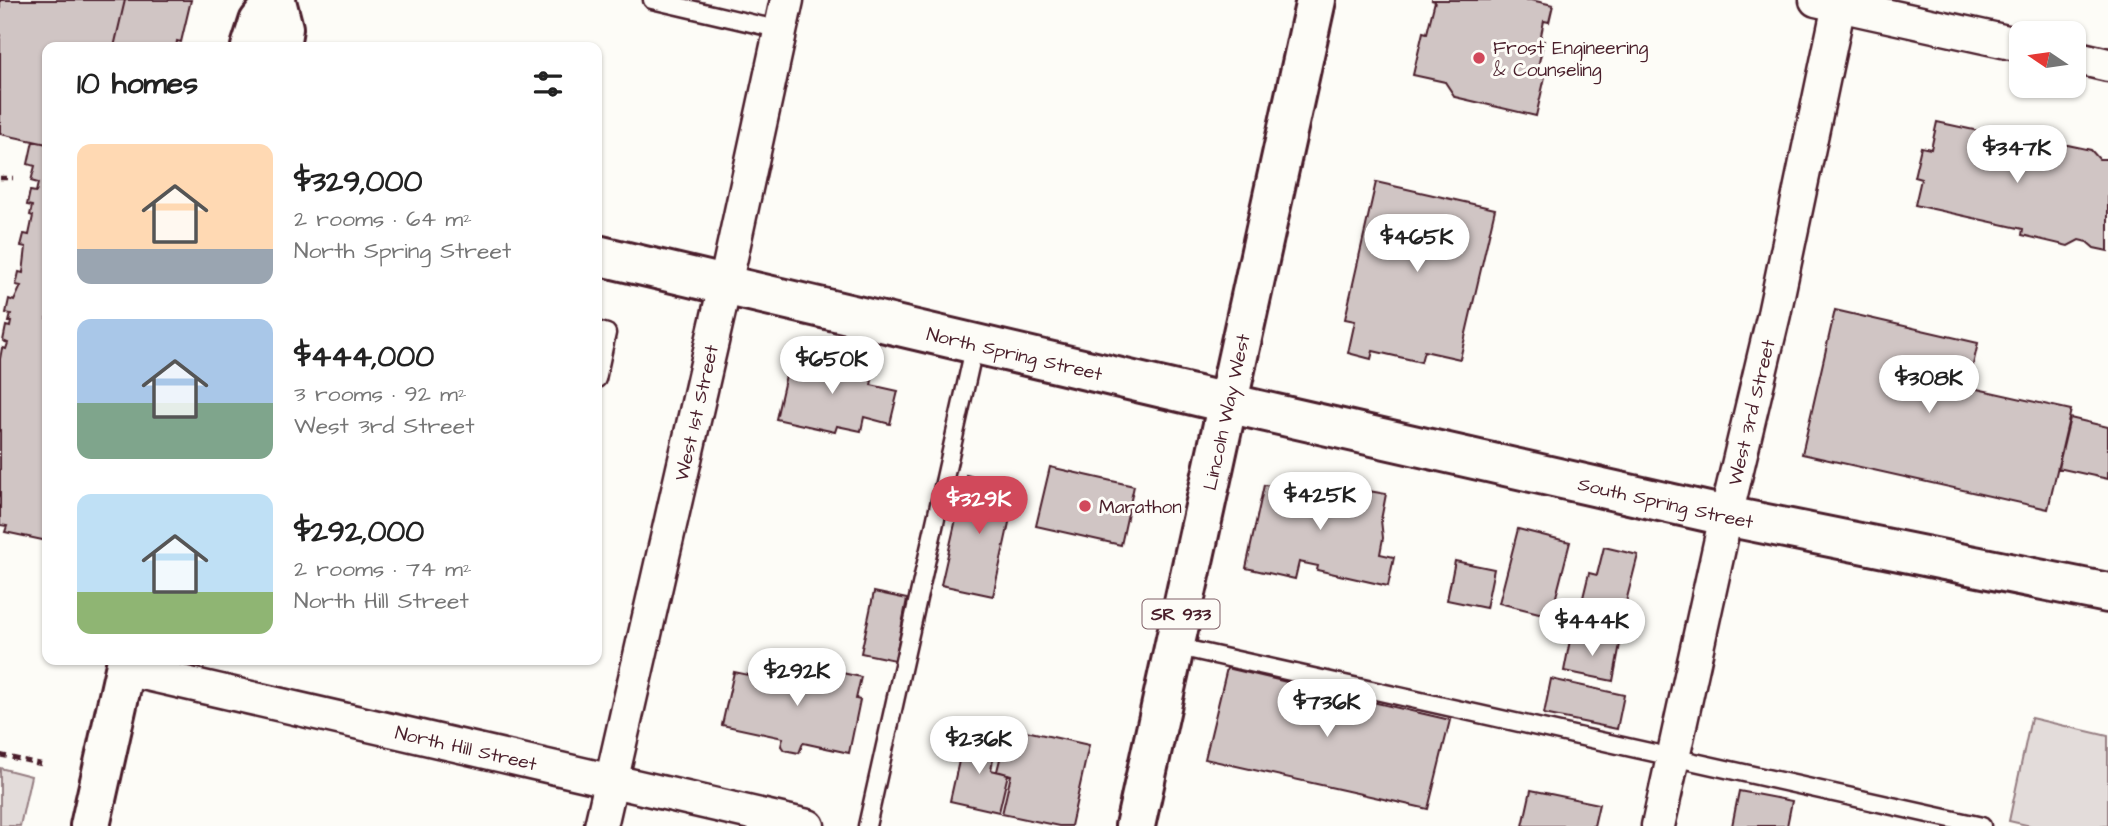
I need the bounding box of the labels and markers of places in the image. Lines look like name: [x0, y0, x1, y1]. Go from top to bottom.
place label: Frost Engineering & Counseling: [1493, 35, 1648, 85]
marker: Frost Engineering & Counseling: [1471, 50, 1487, 66]
pin: $347K: [1968, 125, 2066, 185]
pin: $465K: [1368, 215, 1466, 274]
pin: $650K: [783, 336, 881, 396]
pin: $308K: [1880, 356, 1978, 415]
pin: $425K: [1271, 472, 1369, 532]
pin: $329K: [930, 476, 1028, 536]
place label: Marathon: [1099, 494, 1182, 521]
marker: Marathon: [1077, 498, 1093, 514]
pin: $444K: [1543, 598, 1641, 658]
pin: $292K: [748, 648, 846, 708]
pin: $736K: [1278, 680, 1376, 739]
pin: $236K: [930, 716, 1028, 776]

